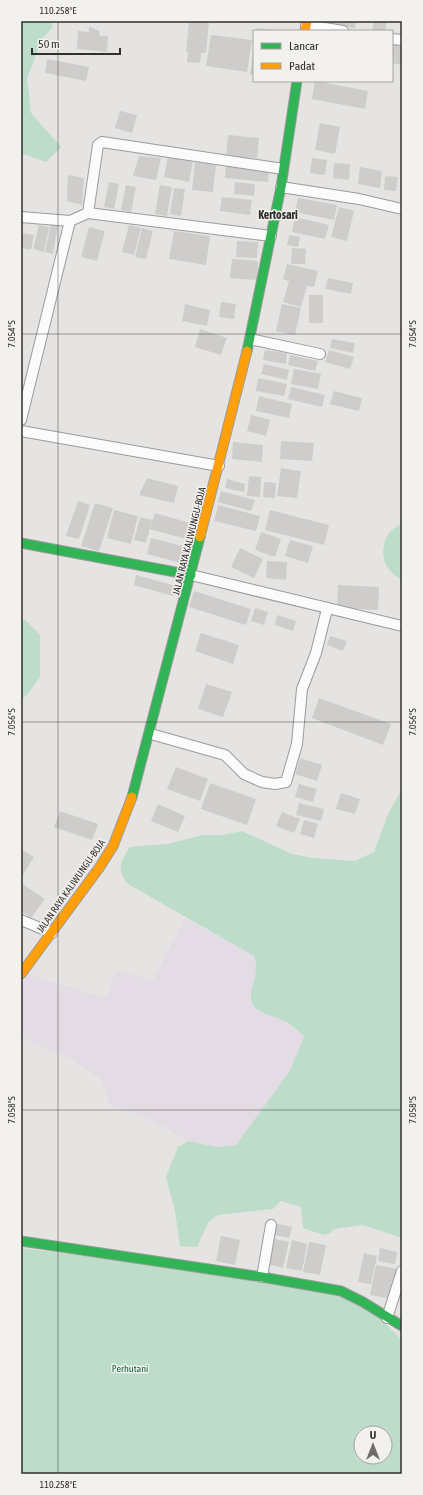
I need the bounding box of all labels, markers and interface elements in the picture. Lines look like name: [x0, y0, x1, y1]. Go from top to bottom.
text: 110.258°E: [40, 5, 77, 16]
scale bar: [32, 30, 120, 56]
legend: [253, 30, 393, 82]
text: 50 m: [38, 37, 60, 51]
text: Lancar: [289, 39, 319, 53]
text: Padat: [289, 59, 315, 73]
district label: Kertosari: [258, 208, 298, 222]
text: 7.054°S: [6, 320, 17, 348]
text: 7.054°S: [407, 320, 418, 348]
street label: JALAN RAYA KALIWUNGU-BOJA: [170, 486, 208, 596]
text: 7.056°S: [6, 708, 17, 736]
text: 7.056°S: [407, 708, 418, 736]
street label: JALAN RAYA KALIWUNGU-BOJA: [35, 837, 107, 935]
text: 7.058°S: [6, 1096, 17, 1124]
text: 7.058°S: [407, 1096, 418, 1124]
park label: Perhutani: [112, 1363, 148, 1374]
north arrow: [353, 1425, 393, 1465]
text: U: [370, 1429, 376, 1441]
text: 110.258°E: [40, 1479, 77, 1490]

